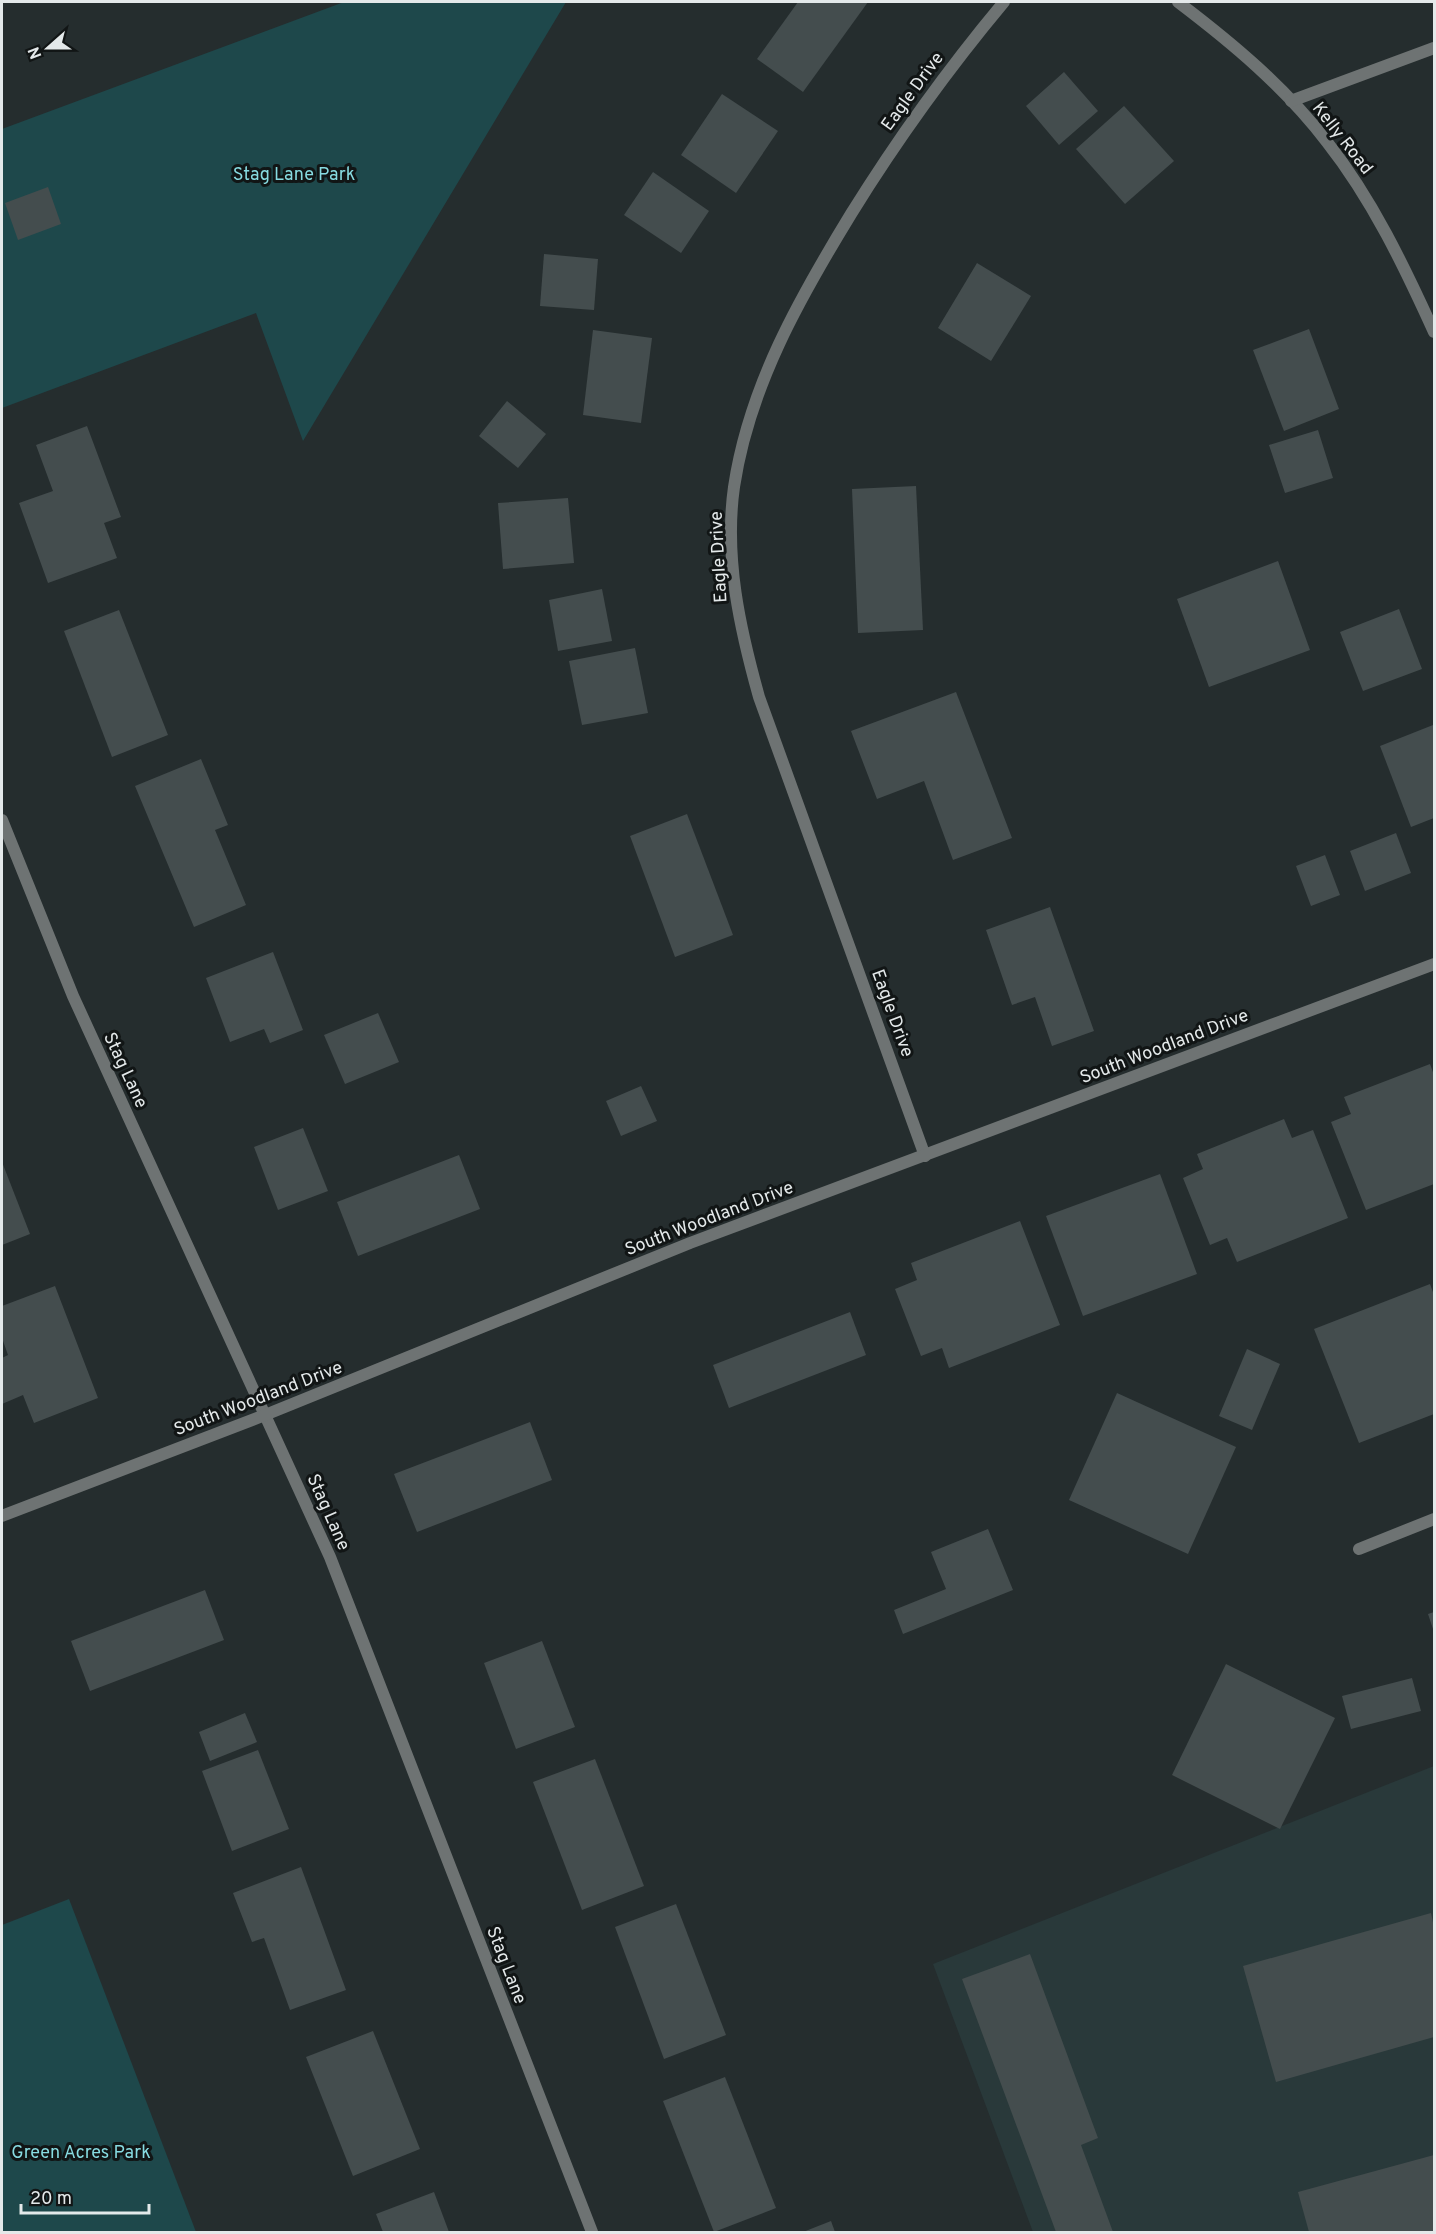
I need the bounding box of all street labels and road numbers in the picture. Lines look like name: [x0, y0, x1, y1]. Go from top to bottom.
street label: Eagle Drive: [877, 48, 950, 136]
street label: Kelly Road: [1306, 98, 1377, 180]
street label: Eagle Drive: [706, 510, 733, 603]
street label: Eagle Drive: [865, 966, 918, 1061]
street label: South Woodland Drive: [1077, 1005, 1252, 1090]
street label: Stag Lane: [97, 1029, 152, 1112]
street label: South Woodland Drive: [622, 1177, 797, 1262]
street label: South Woodland Drive: [171, 1357, 346, 1442]
street label: Stag Lane: [301, 1471, 355, 1554]
street label: Stag Lane: [480, 1924, 531, 2008]

